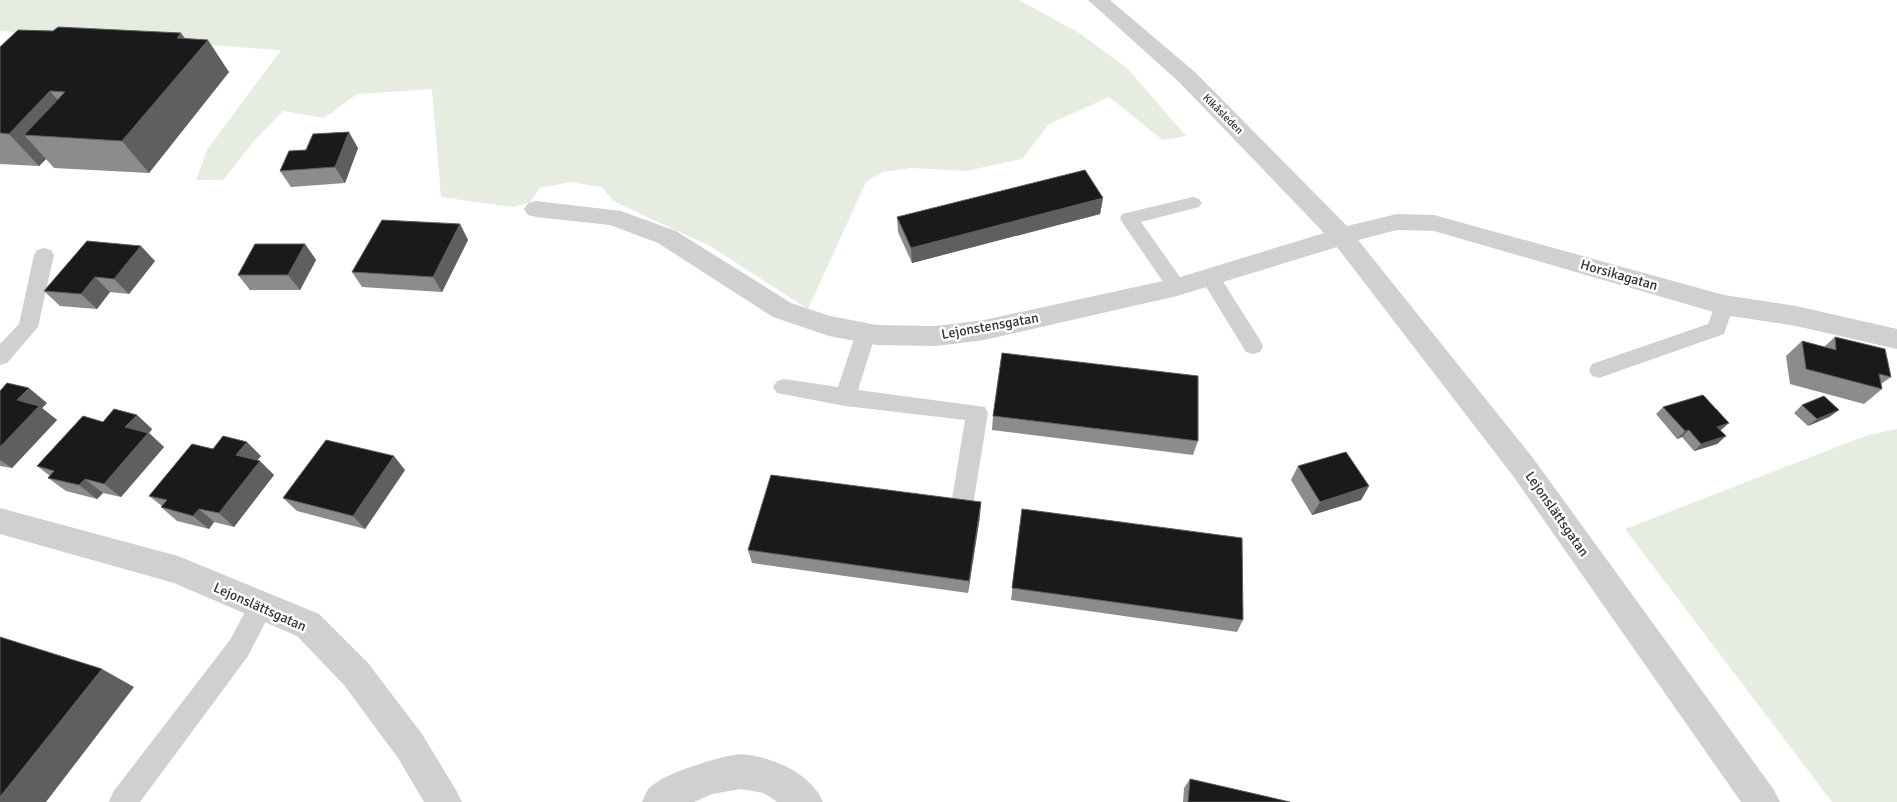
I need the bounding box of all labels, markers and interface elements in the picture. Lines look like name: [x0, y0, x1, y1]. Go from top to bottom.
street label: Kikåsleden: [1200, 91, 1246, 137]
street label: Horsikagatan: [1578, 256, 1660, 294]
street label: Lejonstensgatan: [940, 309, 1040, 343]
street label: Lejonslättsgatan: [1521, 468, 1593, 560]
street label: Lejonslättsgatan: [211, 579, 309, 635]

